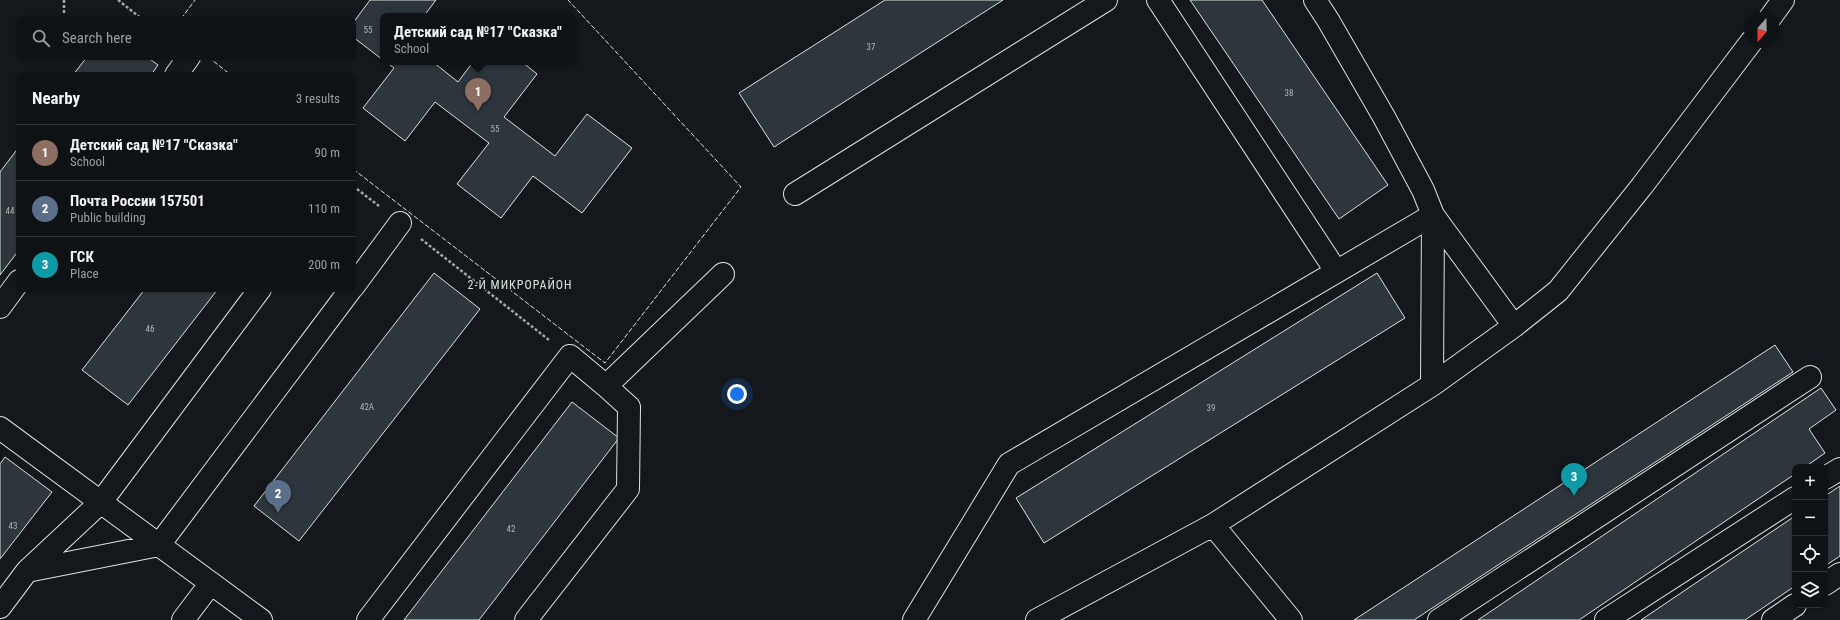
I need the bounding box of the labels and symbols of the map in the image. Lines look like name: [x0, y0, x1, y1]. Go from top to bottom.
north arrow: [1744, 12, 1780, 48]
house number: 55: [364, 25, 373, 35]
house number: 37: [867, 42, 876, 52]
pin: 1: [465, 78, 491, 111]
house number: 38: [1285, 88, 1293, 98]
house number: 55: [491, 124, 500, 134]
house number: 44: [6, 206, 15, 216]
district label: 2-Й МИКРОРАЙОН: [467, 277, 573, 292]
house number: 46: [146, 324, 154, 334]
your location: [727, 384, 747, 404]
house number: 42А: [360, 402, 374, 412]
house number: 39: [1207, 403, 1215, 413]
pin: 3: [1561, 463, 1587, 496]
pin: 2: [265, 480, 291, 513]
house number: 43: [9, 521, 17, 531]
house number: 42: [507, 524, 516, 534]

